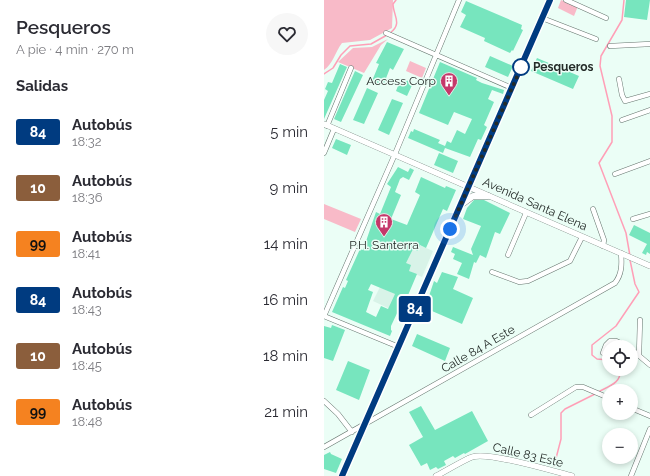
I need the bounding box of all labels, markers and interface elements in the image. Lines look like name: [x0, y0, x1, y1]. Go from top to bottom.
button: heart: [266, 13, 308, 55]
text: Pesqueros: [16, 16, 111, 38]
text: A pie · 4 min · 270 m: [16, 42, 134, 57]
marker: Pesqueros: [512, 58, 530, 76]
place label: Pesqueros: [533, 60, 594, 74]
building icon: Access Corp: [439, 71, 459, 96]
place label: Access Corp: [366, 74, 436, 88]
text: Salidas: [16, 77, 68, 95]
text: Autobús: [72, 116, 132, 134]
text: 5 min: [270, 123, 308, 141]
text: 84: [30, 124, 46, 140]
text: 18:32: [72, 134, 101, 149]
text: Autobús: [72, 172, 132, 190]
street label: Avenida Santa Elena: [480, 175, 590, 233]
text: 9 min: [270, 179, 308, 197]
text: 10: [30, 180, 46, 196]
text: 18:36: [72, 190, 103, 205]
building icon: P.H. Santerra: [374, 212, 394, 237]
your location: [440, 219, 460, 239]
text: Autobús: [72, 228, 132, 246]
text: 14 min: [264, 235, 308, 253]
text: 99: [30, 236, 46, 252]
place label: P.H. Santerra: [349, 238, 419, 252]
text: 18:41: [72, 246, 100, 261]
text: Autobús: [72, 284, 132, 302]
text: 16 min: [263, 291, 308, 309]
text: 84: [30, 292, 46, 308]
line badge: 84: [397, 296, 433, 322]
text: 84: [407, 301, 423, 317]
text: 18:43: [72, 302, 102, 317]
street label: Calle 84 A Este: [439, 322, 517, 376]
text: Autobús: [72, 340, 132, 358]
map controls: [602, 340, 638, 464]
button: locate: [602, 340, 638, 376]
text: 18 min: [263, 347, 308, 365]
text: 10: [30, 348, 46, 364]
text: 18:45: [72, 358, 102, 373]
button: +: [602, 384, 638, 420]
text: Autobús: [72, 396, 132, 414]
text: 21 min: [264, 403, 308, 421]
text: 99: [30, 404, 46, 420]
text: 18:48: [72, 414, 103, 429]
button: −: [602, 428, 638, 464]
street label: Calle 83 Este: [491, 440, 565, 470]

